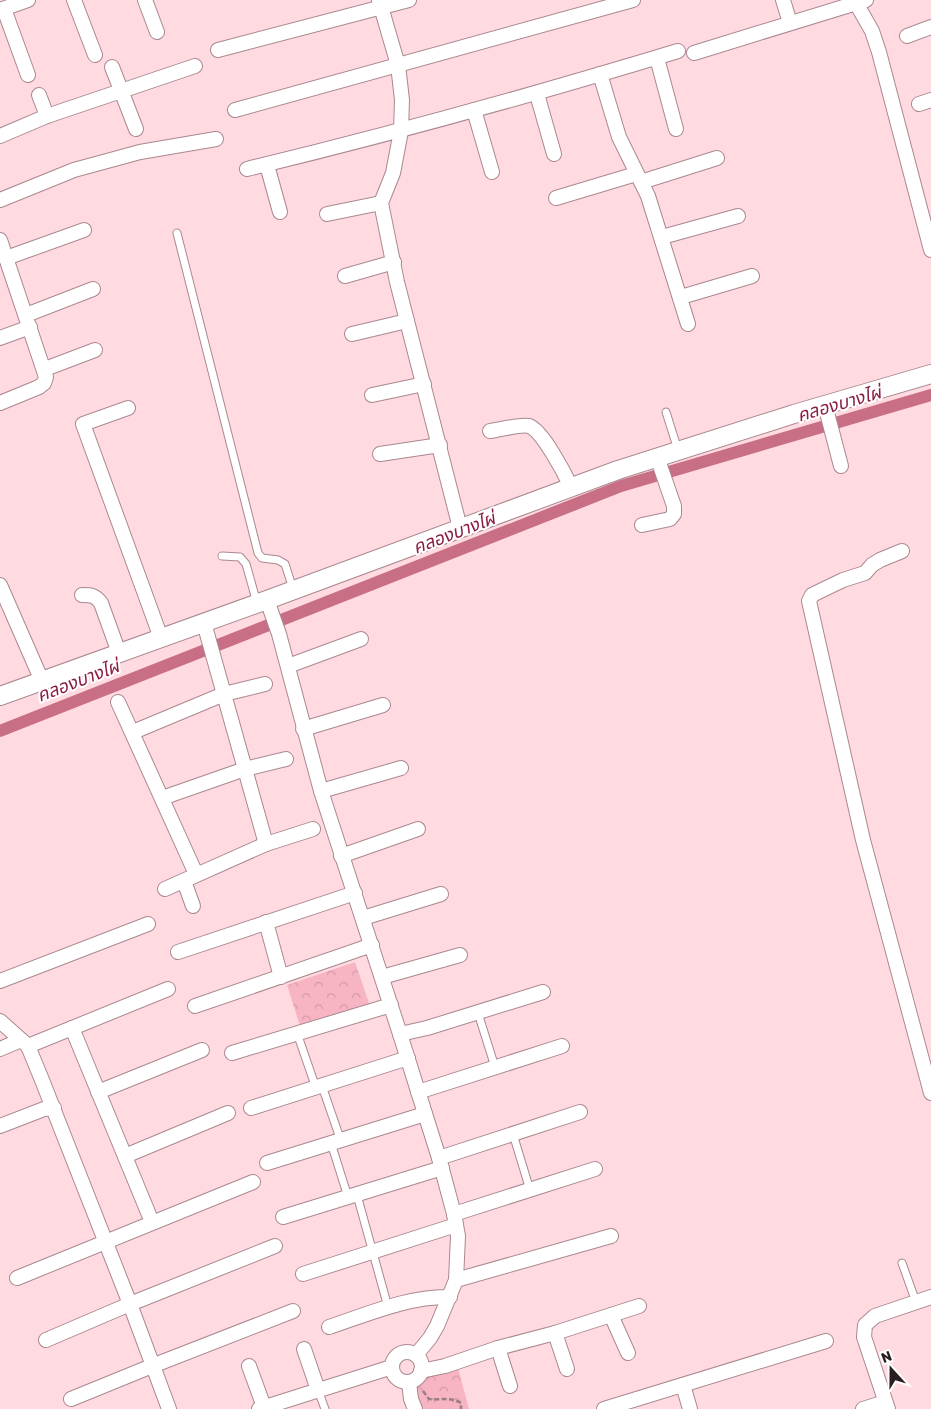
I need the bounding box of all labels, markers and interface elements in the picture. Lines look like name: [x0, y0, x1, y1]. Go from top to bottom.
water label: คลองบางไผ่: [794, 381, 886, 426]
water label: คลองบางไผ่: [410, 506, 501, 559]
water label: คลองบางไผ่: [34, 654, 125, 707]
north arrow: [866, 1344, 916, 1394]
text: N: [879, 1348, 894, 1367]

